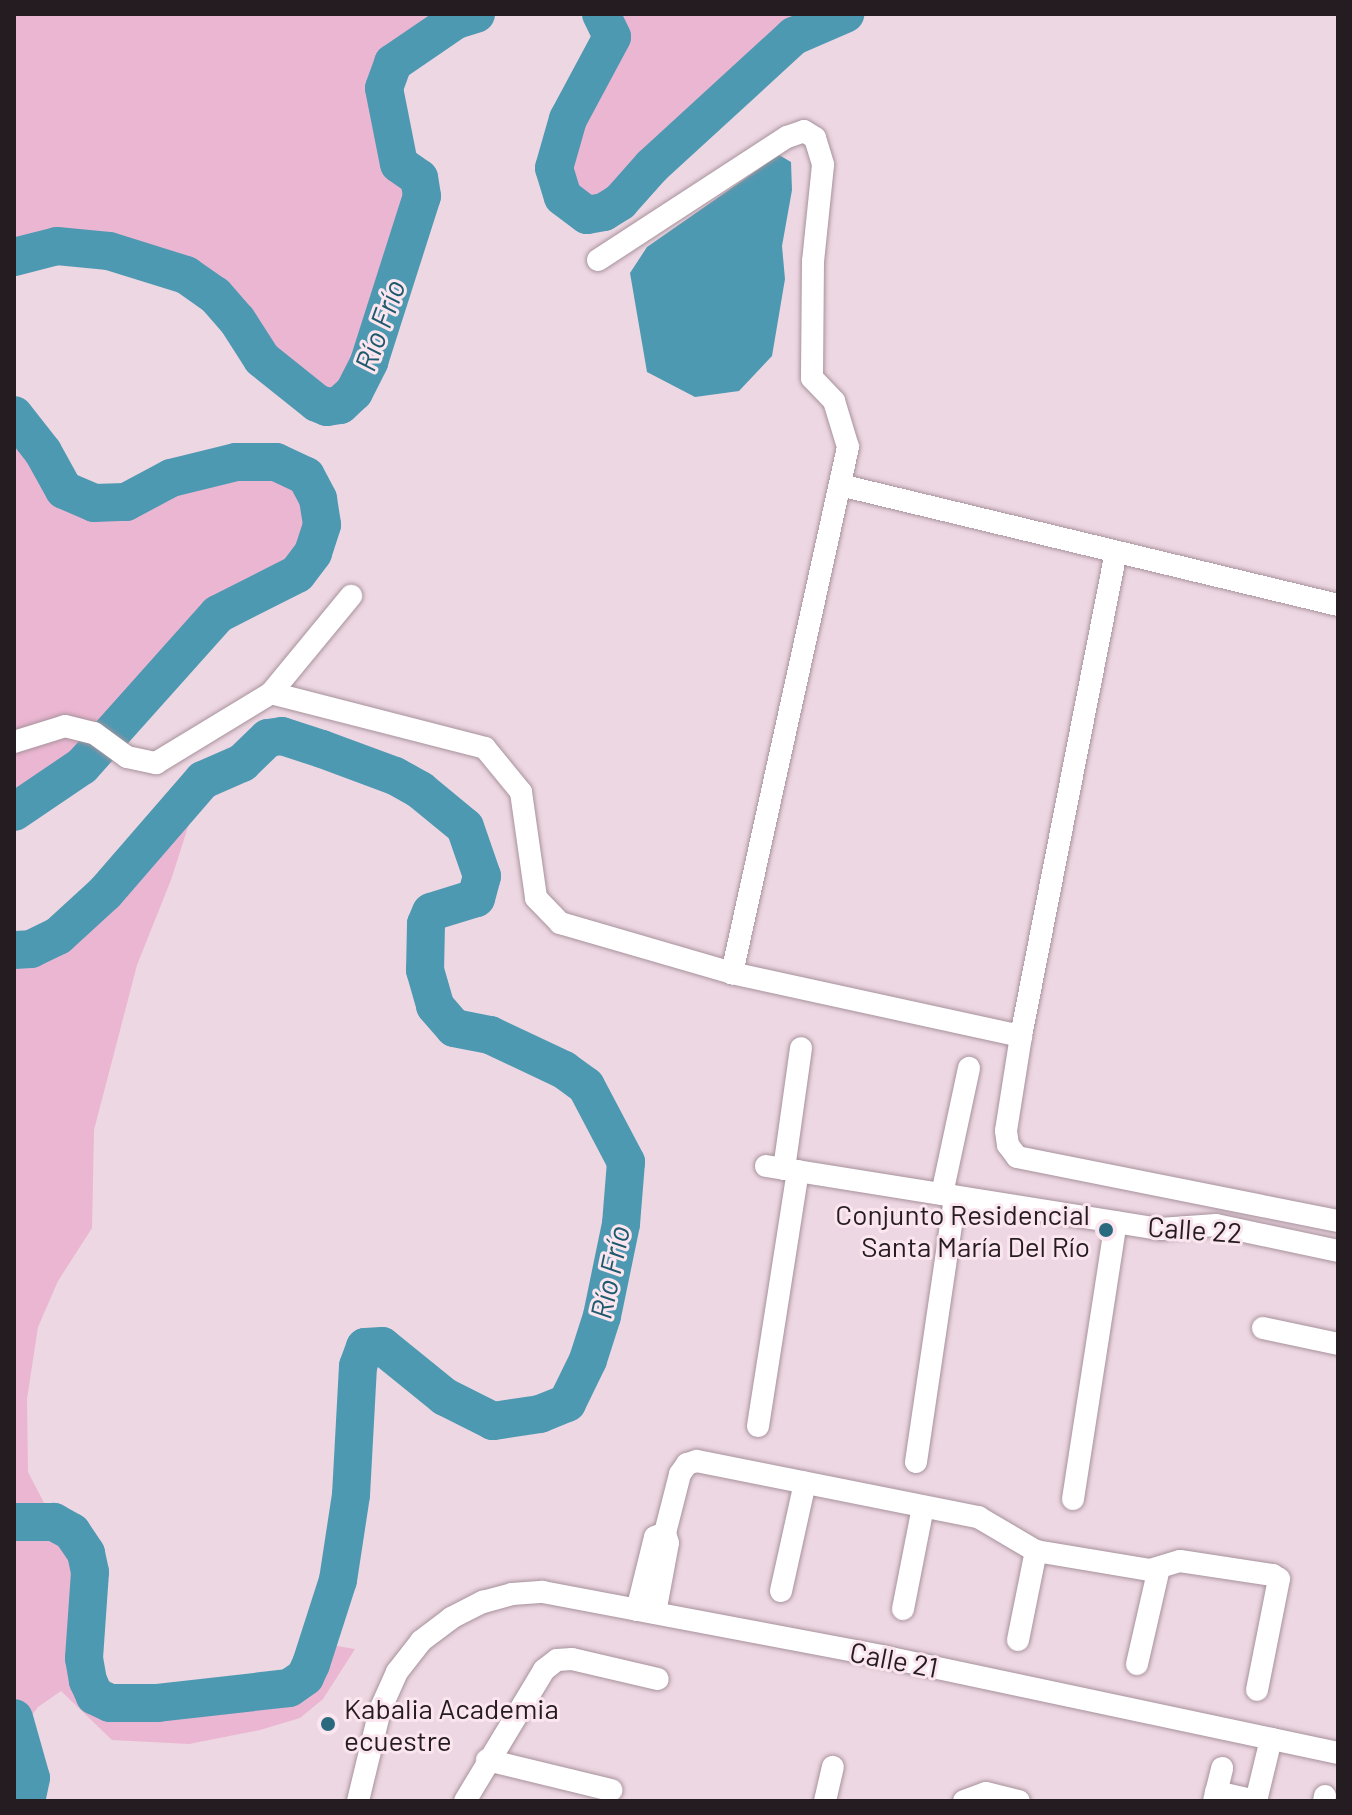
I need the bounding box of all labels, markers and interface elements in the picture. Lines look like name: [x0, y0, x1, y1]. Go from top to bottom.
water label: Río Frío: [346, 274, 412, 376]
place label: Conjunto Residencial Santa María Del Río: [835, 1197, 1090, 1263]
street label: Calle 22: [1147, 1209, 1243, 1249]
marker: Conjunto Residencial Santa María Del Río: [1097, 1221, 1115, 1239]
water label: Río Frío: [582, 1222, 636, 1322]
street label: Calle 21: [847, 1634, 941, 1684]
place label: Kabalia Academia ecuestre: [344, 1691, 559, 1757]
marker: Kabalia Academia ecuestre: [319, 1715, 337, 1733]

